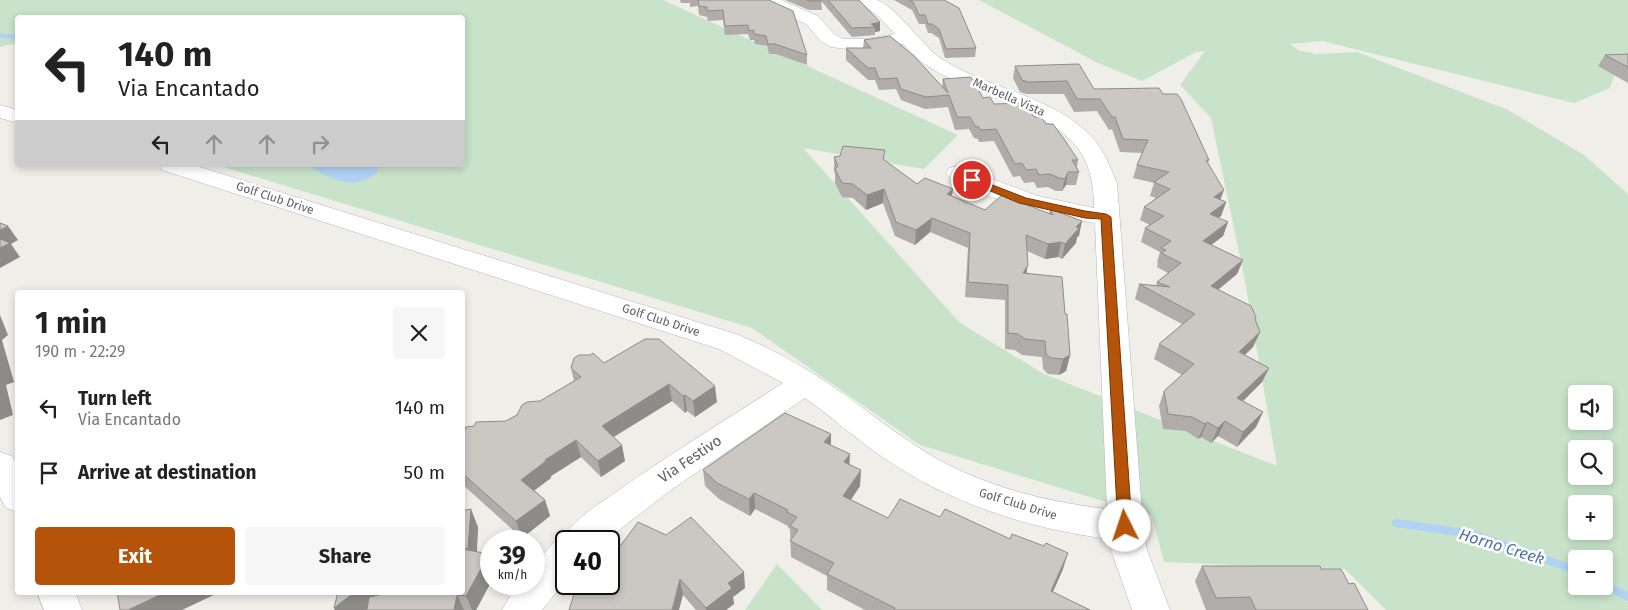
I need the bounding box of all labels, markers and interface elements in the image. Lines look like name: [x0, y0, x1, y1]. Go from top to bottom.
text: 140 m: [118, 33, 212, 75]
icon: left: [35, 35, 100, 100]
text: Via Encantado: [118, 75, 260, 102]
street label: Marbella Vista: [971, 75, 1047, 119]
icon: left: [147, 130, 175, 158]
icon: ahead: [200, 130, 228, 158]
icon: ahead: [253, 130, 281, 158]
icon: right: [306, 130, 334, 158]
pin: [951, 159, 993, 201]
icon: arrive: [958, 166, 986, 194]
street label: Golf Club Drive: [234, 179, 316, 217]
street label: Golf Club Drive: [620, 301, 702, 339]
text: 1 min: [35, 305, 107, 341]
button: close: [393, 307, 445, 359]
text: 190 m · 22:29: [35, 342, 125, 361]
map controls: [1568, 385, 1613, 595]
button: sound: [1568, 385, 1613, 430]
text: Turn left: [78, 387, 152, 410]
icon: left: [35, 394, 63, 422]
text: 140 m: [395, 396, 445, 419]
text: Via Encantado: [78, 410, 181, 429]
street label: Via Festivo: [655, 431, 725, 487]
button: search: [1568, 440, 1613, 485]
icon: arrive: [35, 459, 63, 487]
text: Arrive at destination: [78, 461, 257, 484]
text: 50 m: [404, 461, 445, 484]
street label: Golf Club Drive: [977, 485, 1059, 523]
button: +: [1568, 495, 1613, 540]
position arrow: [1098, 499, 1150, 551]
water label: Horno Creek: [1457, 524, 1547, 569]
button: Exit: [35, 527, 235, 585]
button: Share: [245, 527, 445, 585]
speed limit sign: 40: [555, 530, 620, 595]
text: 39: [499, 541, 526, 571]
button: −: [1568, 550, 1613, 595]
text: km/h: [498, 568, 527, 582]

